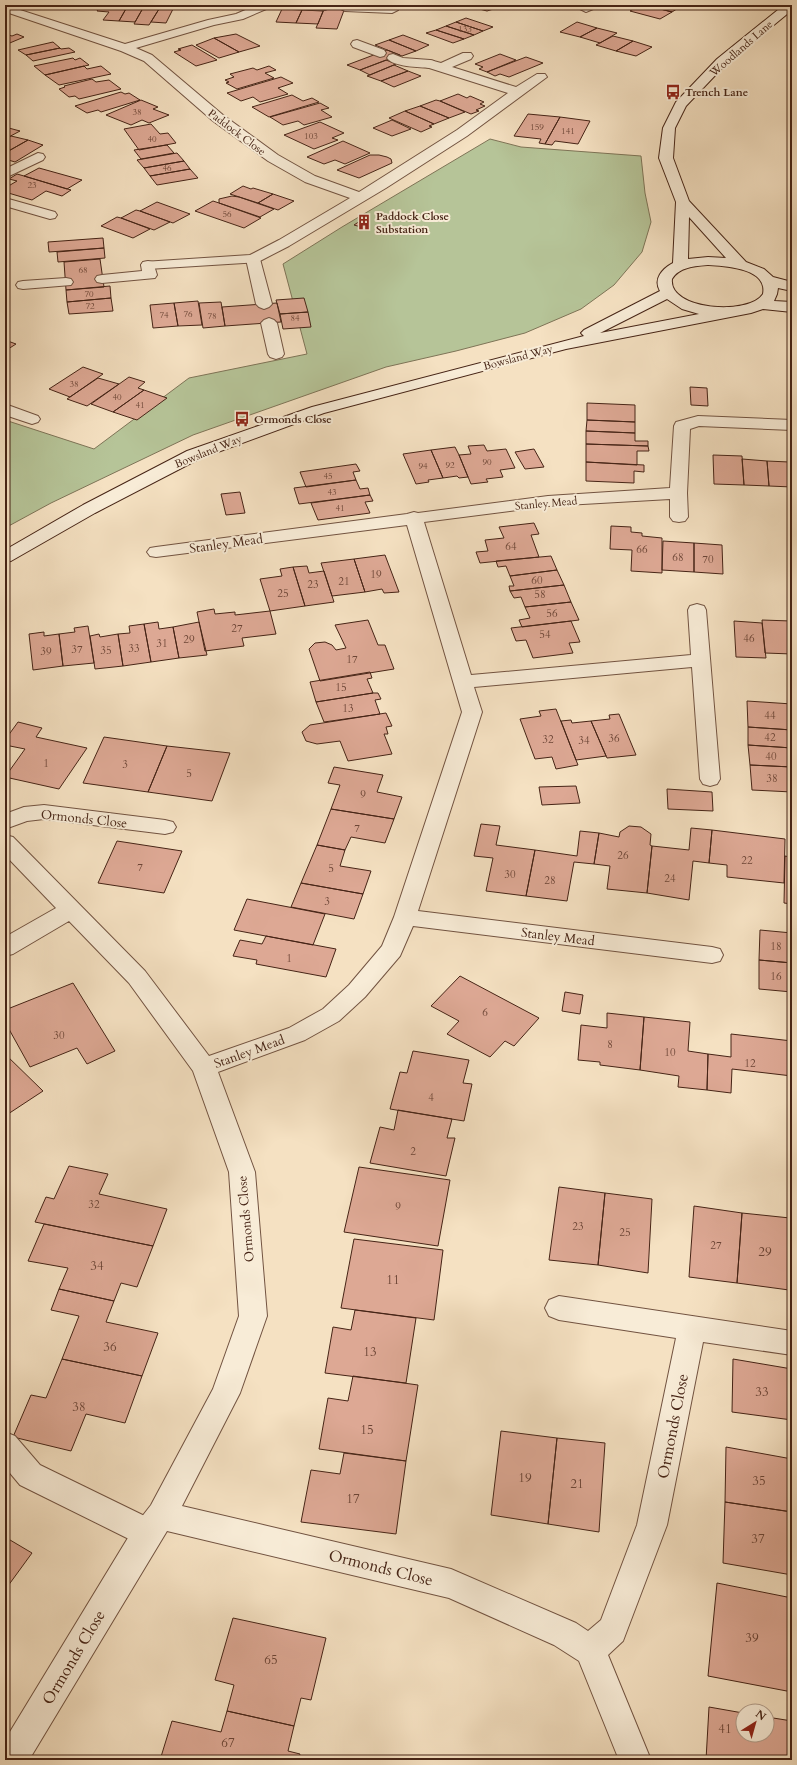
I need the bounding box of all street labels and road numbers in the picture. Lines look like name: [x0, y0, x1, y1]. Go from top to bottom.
street label: Woodlands Lane: [706, 17, 776, 81]
street label: Paddock Close: [205, 106, 269, 159]
street label: Bowsland Way: [482, 341, 555, 374]
street label: Bowsland Way: [172, 431, 244, 472]
street label: Stanley Mead: [514, 493, 578, 514]
street label: Stanley Mead: [188, 530, 264, 558]
street label: Ormonds Close: [40, 806, 128, 832]
street label: Stanley Mead: [520, 924, 596, 950]
street label: Stanley Mead: [212, 1031, 287, 1073]
street label: Ormonds Close: [233, 1175, 259, 1263]
street label: Ormonds Close: [652, 1372, 694, 1481]
street label: Ormonds Close: [326, 1544, 435, 1592]
street label: Ormonds Close: [37, 1606, 111, 1709]

